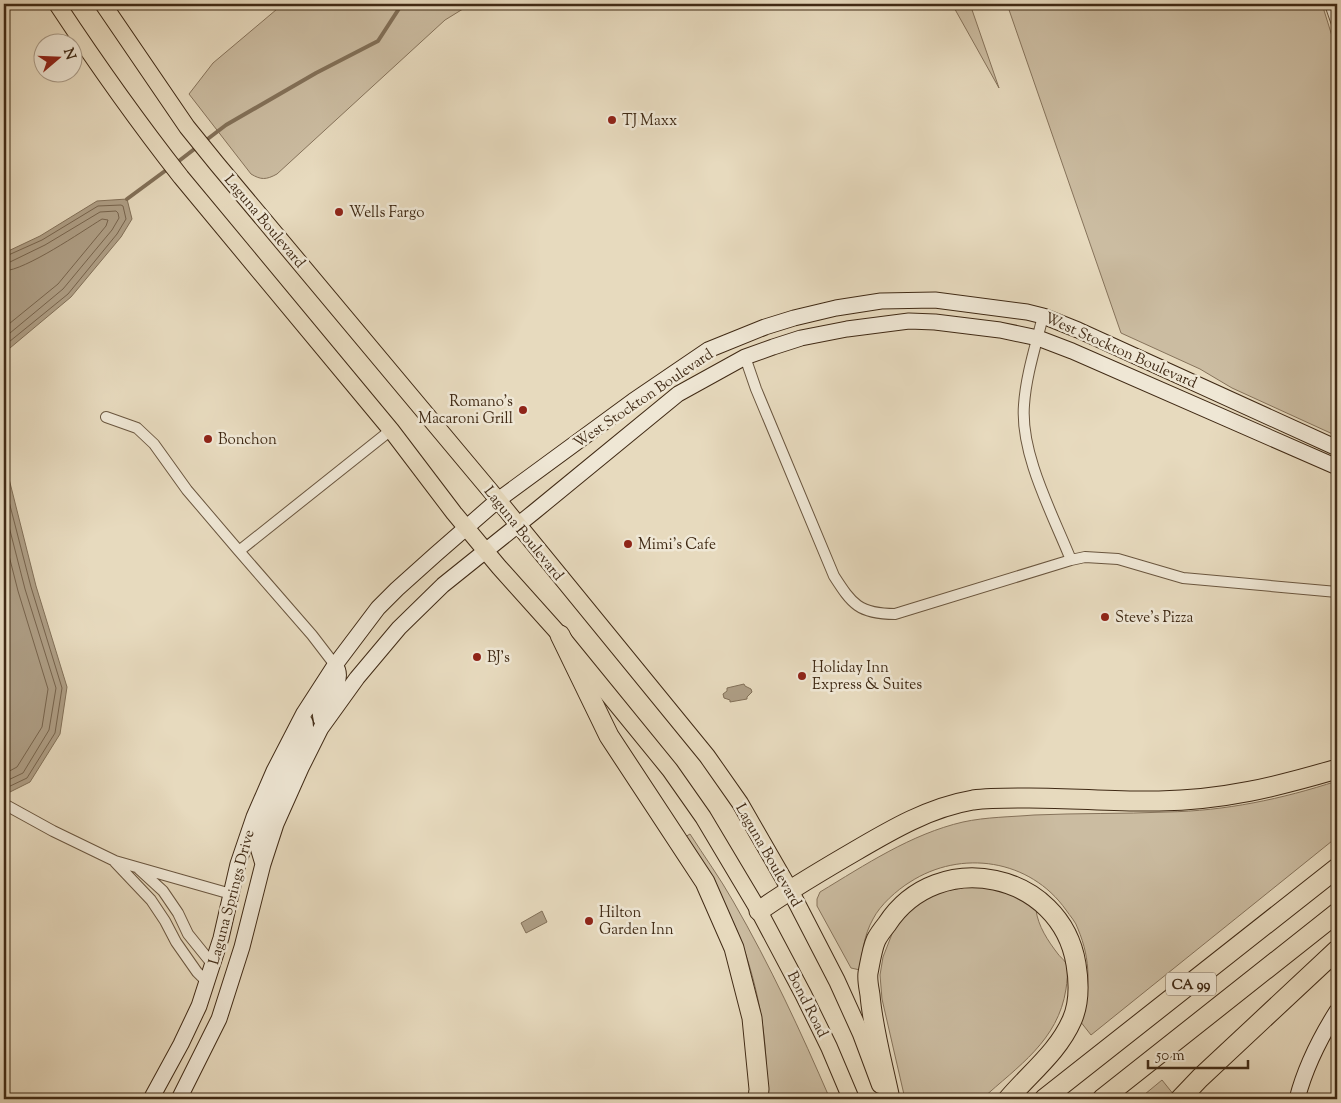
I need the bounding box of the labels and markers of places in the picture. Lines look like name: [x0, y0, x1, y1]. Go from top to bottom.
place label: TJ Maxx: [622, 111, 677, 132]
marker: TJ Maxx: [606, 114, 618, 126]
place label: Wells Fargo: [349, 203, 424, 224]
marker: Wells Fargo: [333, 206, 345, 218]
place label: Romano's Macaroni Grill: [418, 392, 513, 430]
marker: Romano's Macaroni Grill: [517, 404, 529, 416]
place label: Bonchon: [218, 430, 277, 451]
marker: Bonchon: [202, 433, 214, 445]
place label: Mimi's Cafe: [638, 535, 716, 556]
marker: Mimi's Cafe: [622, 538, 634, 550]
place label: Steve's Pizza: [1115, 608, 1193, 629]
marker: Steve's Pizza: [1099, 611, 1111, 623]
place label: BJ's: [487, 648, 510, 669]
marker: BJ's: [471, 651, 483, 663]
place label: Holiday Inn Express & Suites: [812, 658, 922, 696]
marker: Holiday Inn Express & Suites: [796, 670, 808, 682]
place label: Hilton Garden Inn: [599, 903, 674, 941]
marker: Hilton Garden Inn: [583, 915, 595, 927]

